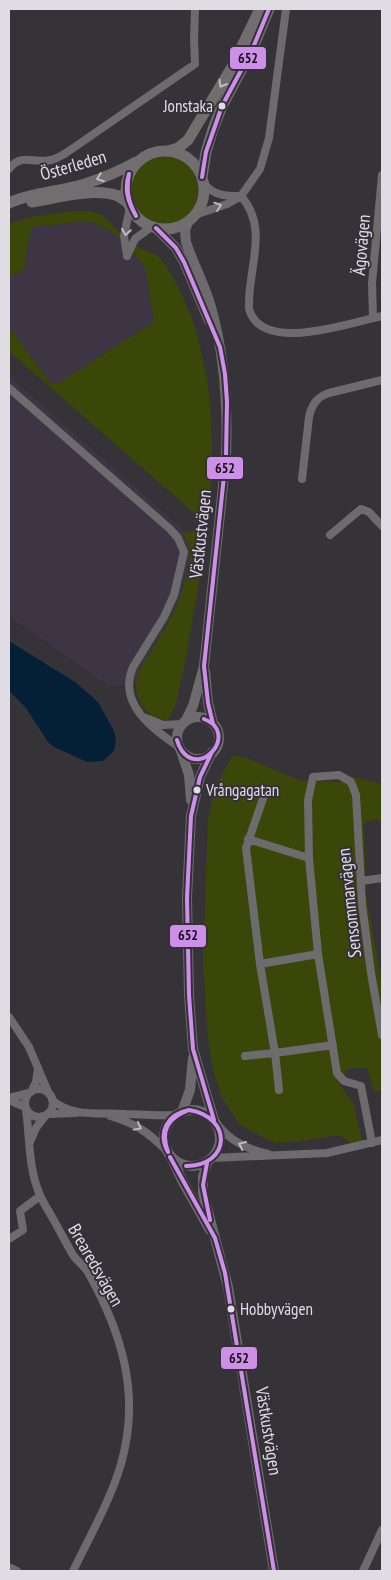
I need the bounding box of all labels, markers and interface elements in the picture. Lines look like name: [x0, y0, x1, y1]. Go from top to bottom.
line badge: 652: [229, 46, 267, 70]
text: 652: [238, 49, 258, 67]
one-way arrow: [219, 78, 229, 87]
place label: Jonstaka: [162, 95, 213, 117]
marker: Jonstaka: [217, 101, 227, 111]
street label: Österleden: [37, 145, 109, 185]
one-way arrow: [96, 172, 105, 182]
one-way arrow: [214, 202, 222, 212]
street label: Ägovägen: [347, 214, 375, 276]
one-way arrow: [121, 227, 131, 236]
line badge: 652: [206, 456, 244, 480]
text: 652: [215, 459, 235, 477]
street label: Västkustvägen: [184, 489, 216, 580]
place label: Vrångagatan: [205, 779, 279, 801]
marker: Vrångagatan: [192, 785, 202, 795]
street label: Sensommarvägen: [332, 847, 366, 959]
line badge: 652: [169, 924, 207, 948]
text: 652: [178, 926, 198, 944]
one-way arrow: [133, 1120, 142, 1130]
one-way arrow: [238, 1141, 247, 1151]
street label: Brearedsvägen: [63, 1220, 129, 1310]
place label: Hobbyvägen: [240, 1298, 313, 1320]
marker: Hobbyvägen: [226, 1304, 236, 1314]
line badge: 652: [220, 1346, 258, 1370]
text: 652: [229, 1349, 249, 1367]
street label: Västkustvägen: [251, 1384, 287, 1477]

